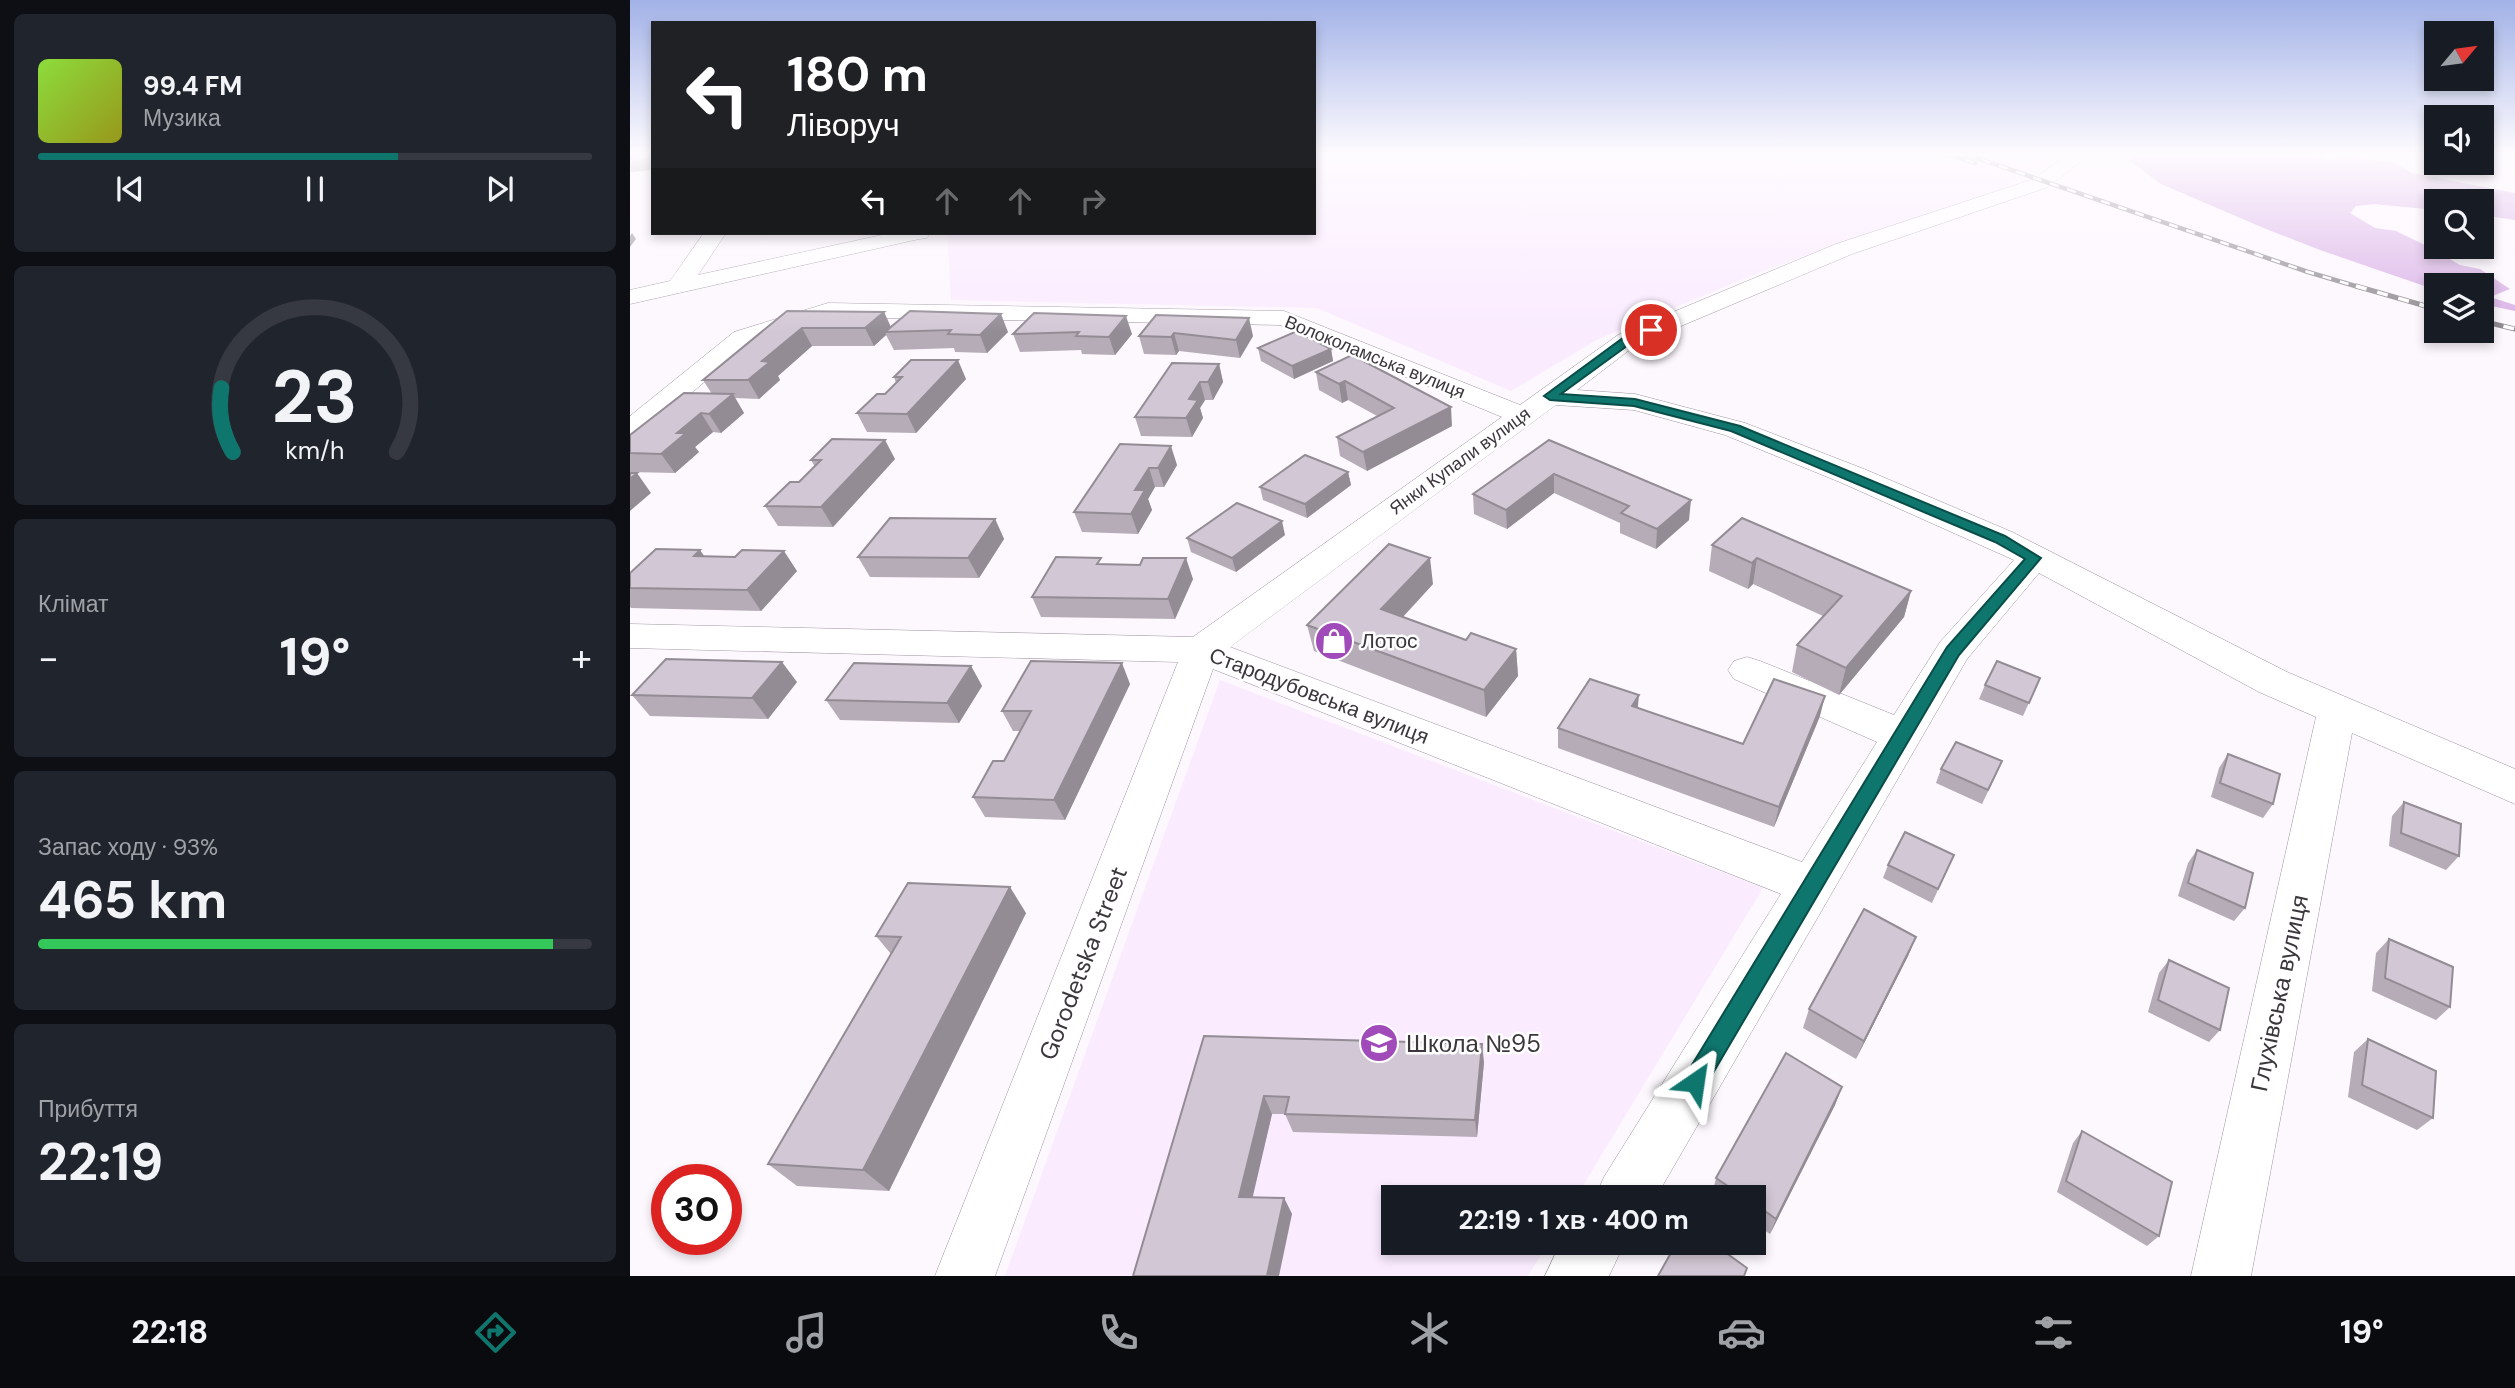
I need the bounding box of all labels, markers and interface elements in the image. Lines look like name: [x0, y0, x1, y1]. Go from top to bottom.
north arrow: [2424, 21, 2494, 91]
map controls: [2424, 21, 2494, 343]
text: 180 m: [787, 42, 928, 106]
icon: left: [672, 49, 763, 140]
text: 99.4 FM: [143, 69, 242, 103]
text: Музика: [143, 103, 221, 133]
text: Ліворуч: [787, 104, 900, 146]
button: sound: [2424, 105, 2494, 175]
icon: previous: [111, 170, 149, 208]
icon: pause: [296, 170, 334, 208]
icon: next: [481, 170, 519, 208]
icon: left: [855, 182, 893, 220]
icon: ahead: [928, 182, 966, 220]
icon: ahead: [1001, 182, 1039, 220]
icon: right: [1074, 182, 1112, 220]
button: search: [2424, 189, 2494, 259]
button: layers: [2424, 273, 2494, 343]
pin: [1621, 300, 1681, 360]
street label: Волоколамська вулиця: [1281, 310, 1469, 404]
icon: arrive: [1632, 311, 1670, 349]
text: 23: [272, 350, 358, 445]
street label: Янки Купали вулиця: [1385, 402, 1535, 520]
text: km/h: [285, 433, 345, 466]
text: Клімат: [38, 589, 109, 619]
shop icon: Лотос: [1313, 620, 1355, 662]
text: 19°: [280, 623, 350, 691]
place label: Лотос: [1361, 627, 1418, 655]
text: −: [38, 633, 59, 683]
text: +: [571, 633, 592, 683]
street label: Стародубовська вулиця: [1205, 641, 1433, 751]
text: Запас ходу · 93%: [38, 832, 218, 862]
street label: Gorodetska Street: [1032, 862, 1134, 1064]
text: 465 km: [38, 866, 227, 934]
street label: Глухівська вулиця: [2243, 892, 2315, 1094]
school or university icon: Школа №95: [1358, 1022, 1400, 1064]
place label: Школа №95: [1406, 1028, 1541, 1059]
position arrow: [1658, 1045, 1732, 1119]
text: Прибуття: [38, 1094, 138, 1124]
text: 22:19: [38, 1128, 163, 1196]
speed limit sign: 30: [651, 1164, 742, 1255]
text: 22:19 · 1 хв · 400 m: [1458, 1203, 1689, 1237]
icon: directions: [471, 1308, 520, 1357]
icon: music: [782, 1308, 831, 1357]
icon: phone: [1094, 1308, 1143, 1357]
icon: climate: [1405, 1308, 1454, 1357]
icon: car: [1717, 1308, 1766, 1357]
icon: filters: [2029, 1308, 2078, 1357]
text: 22:18: [131, 1311, 208, 1353]
text: 19°: [2340, 1311, 2384, 1353]

